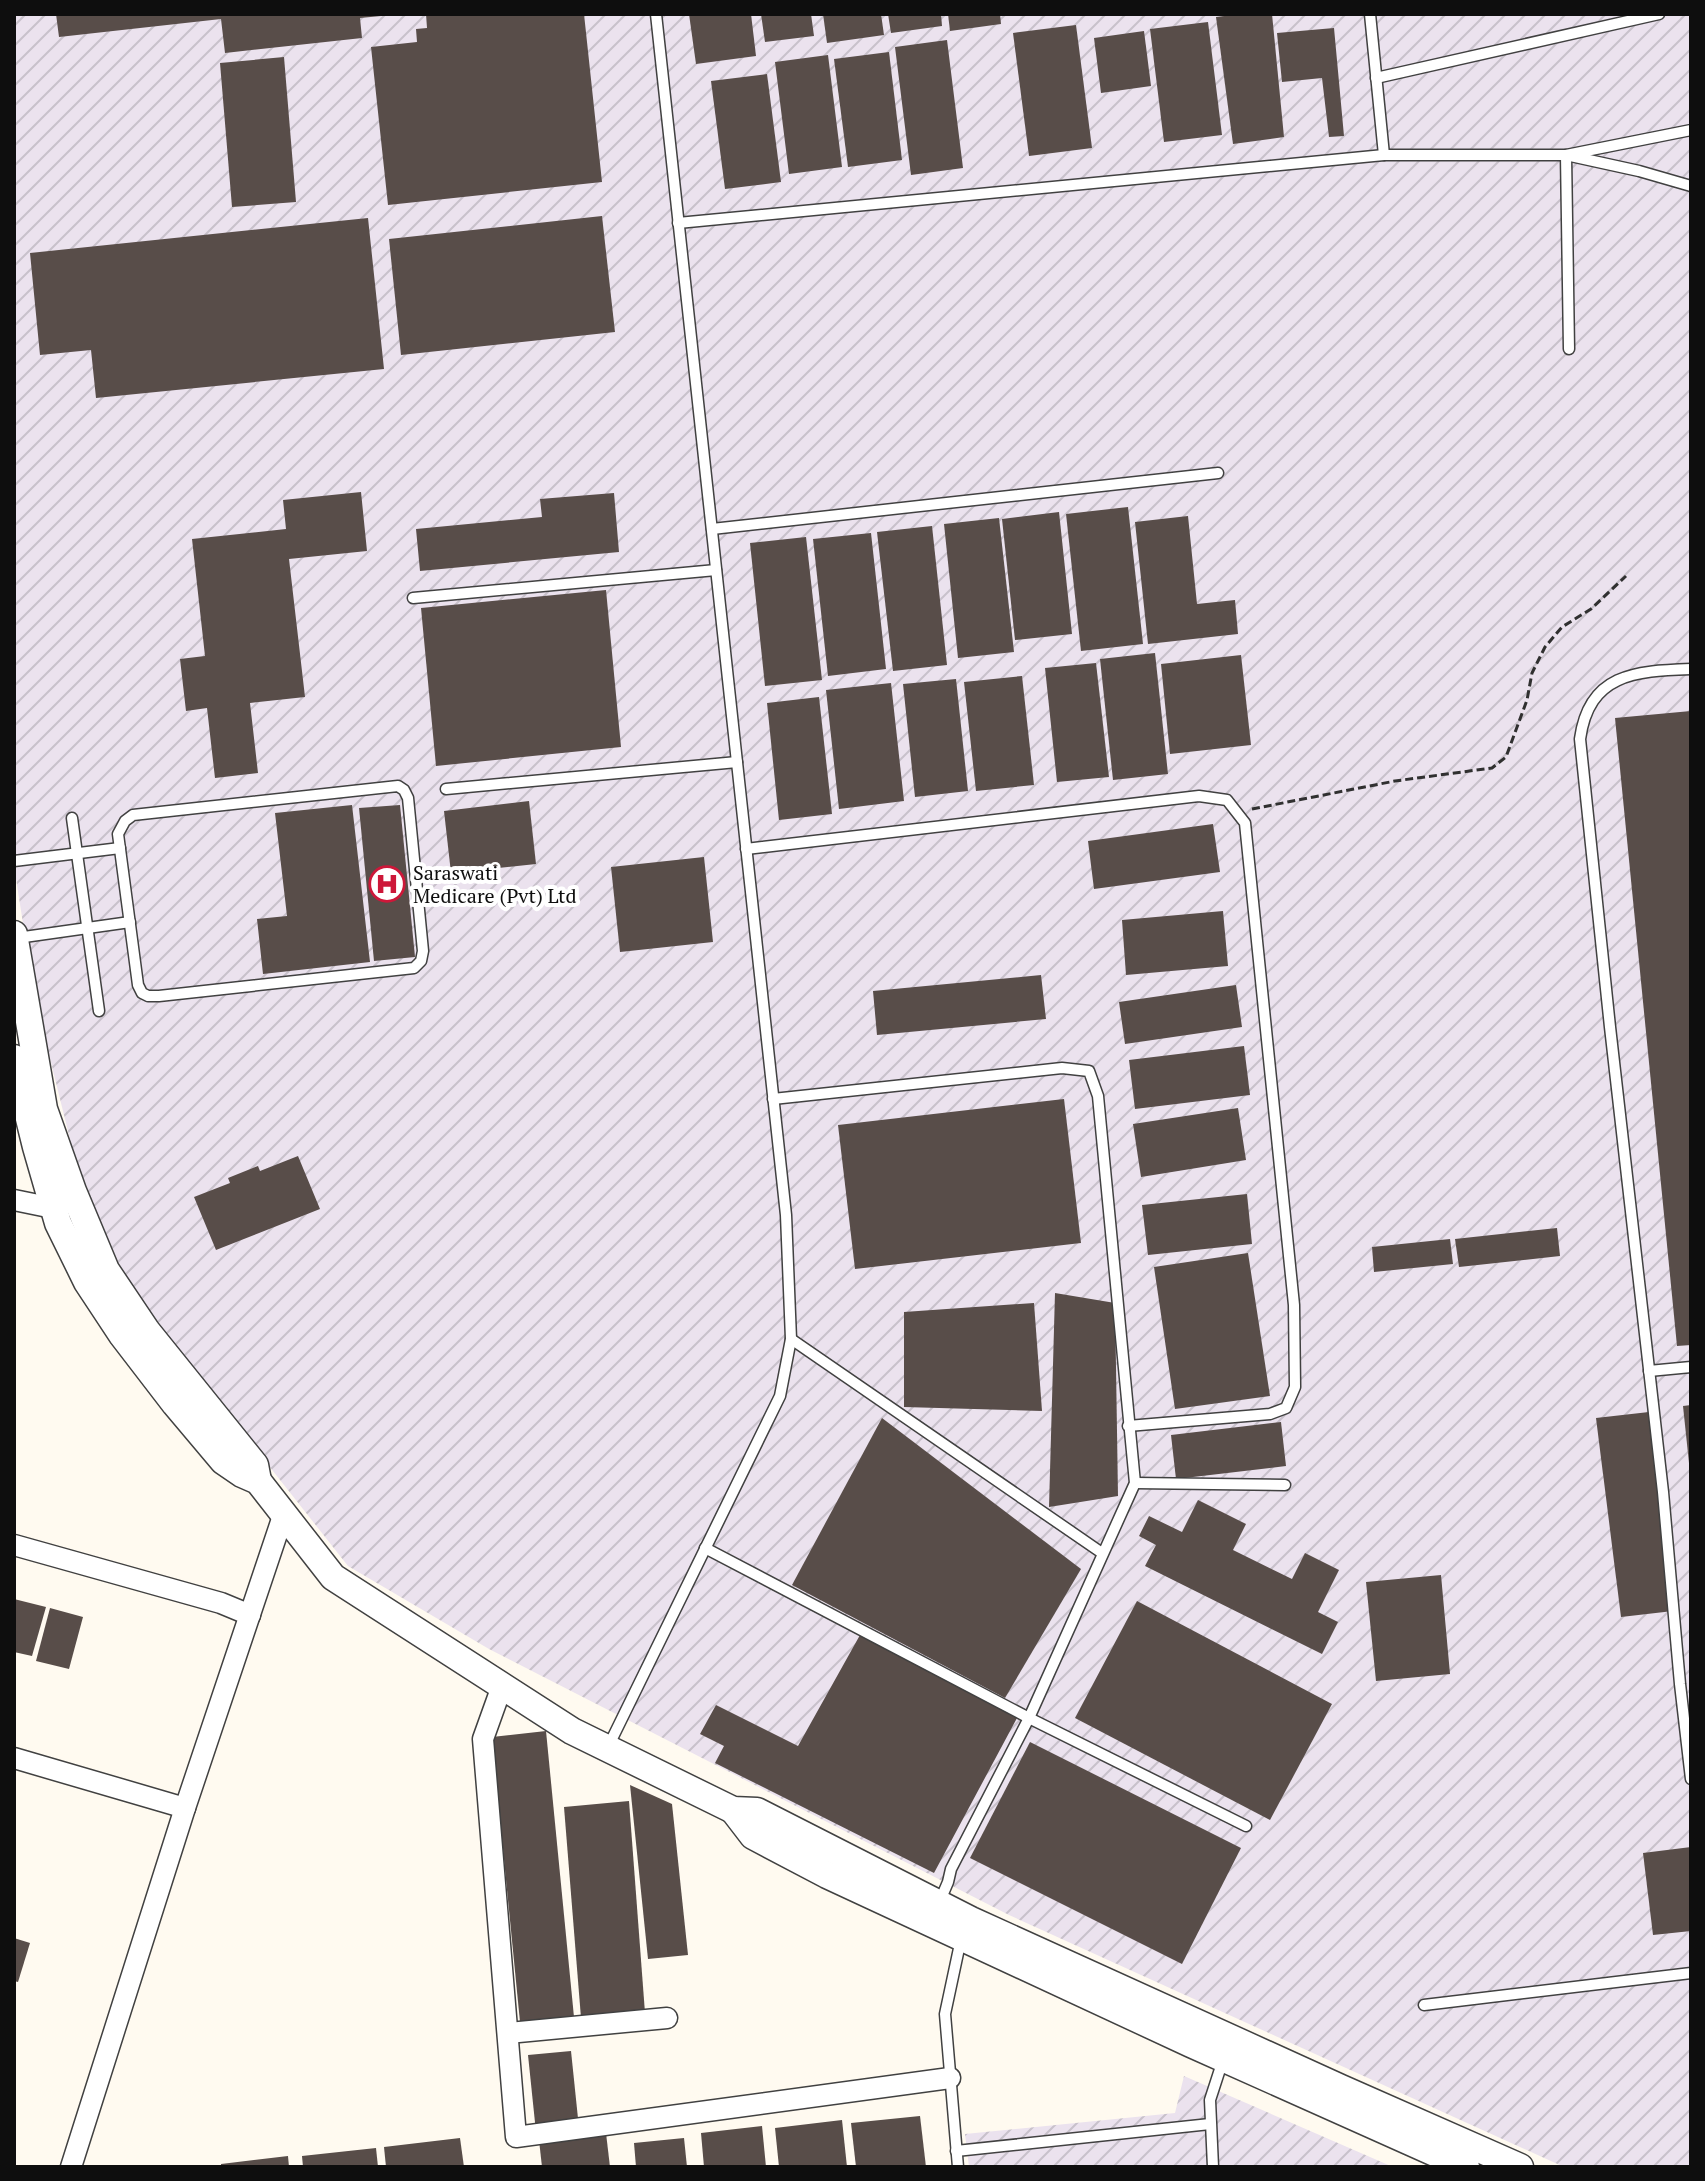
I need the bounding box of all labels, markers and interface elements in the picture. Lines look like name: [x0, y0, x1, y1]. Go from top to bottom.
place label: Saraswati Medicare (Pvt) Ltd: [413, 859, 577, 909]
hospital icon: Saraswati Medicare (Pvt) Ltd: [368, 865, 406, 903]

